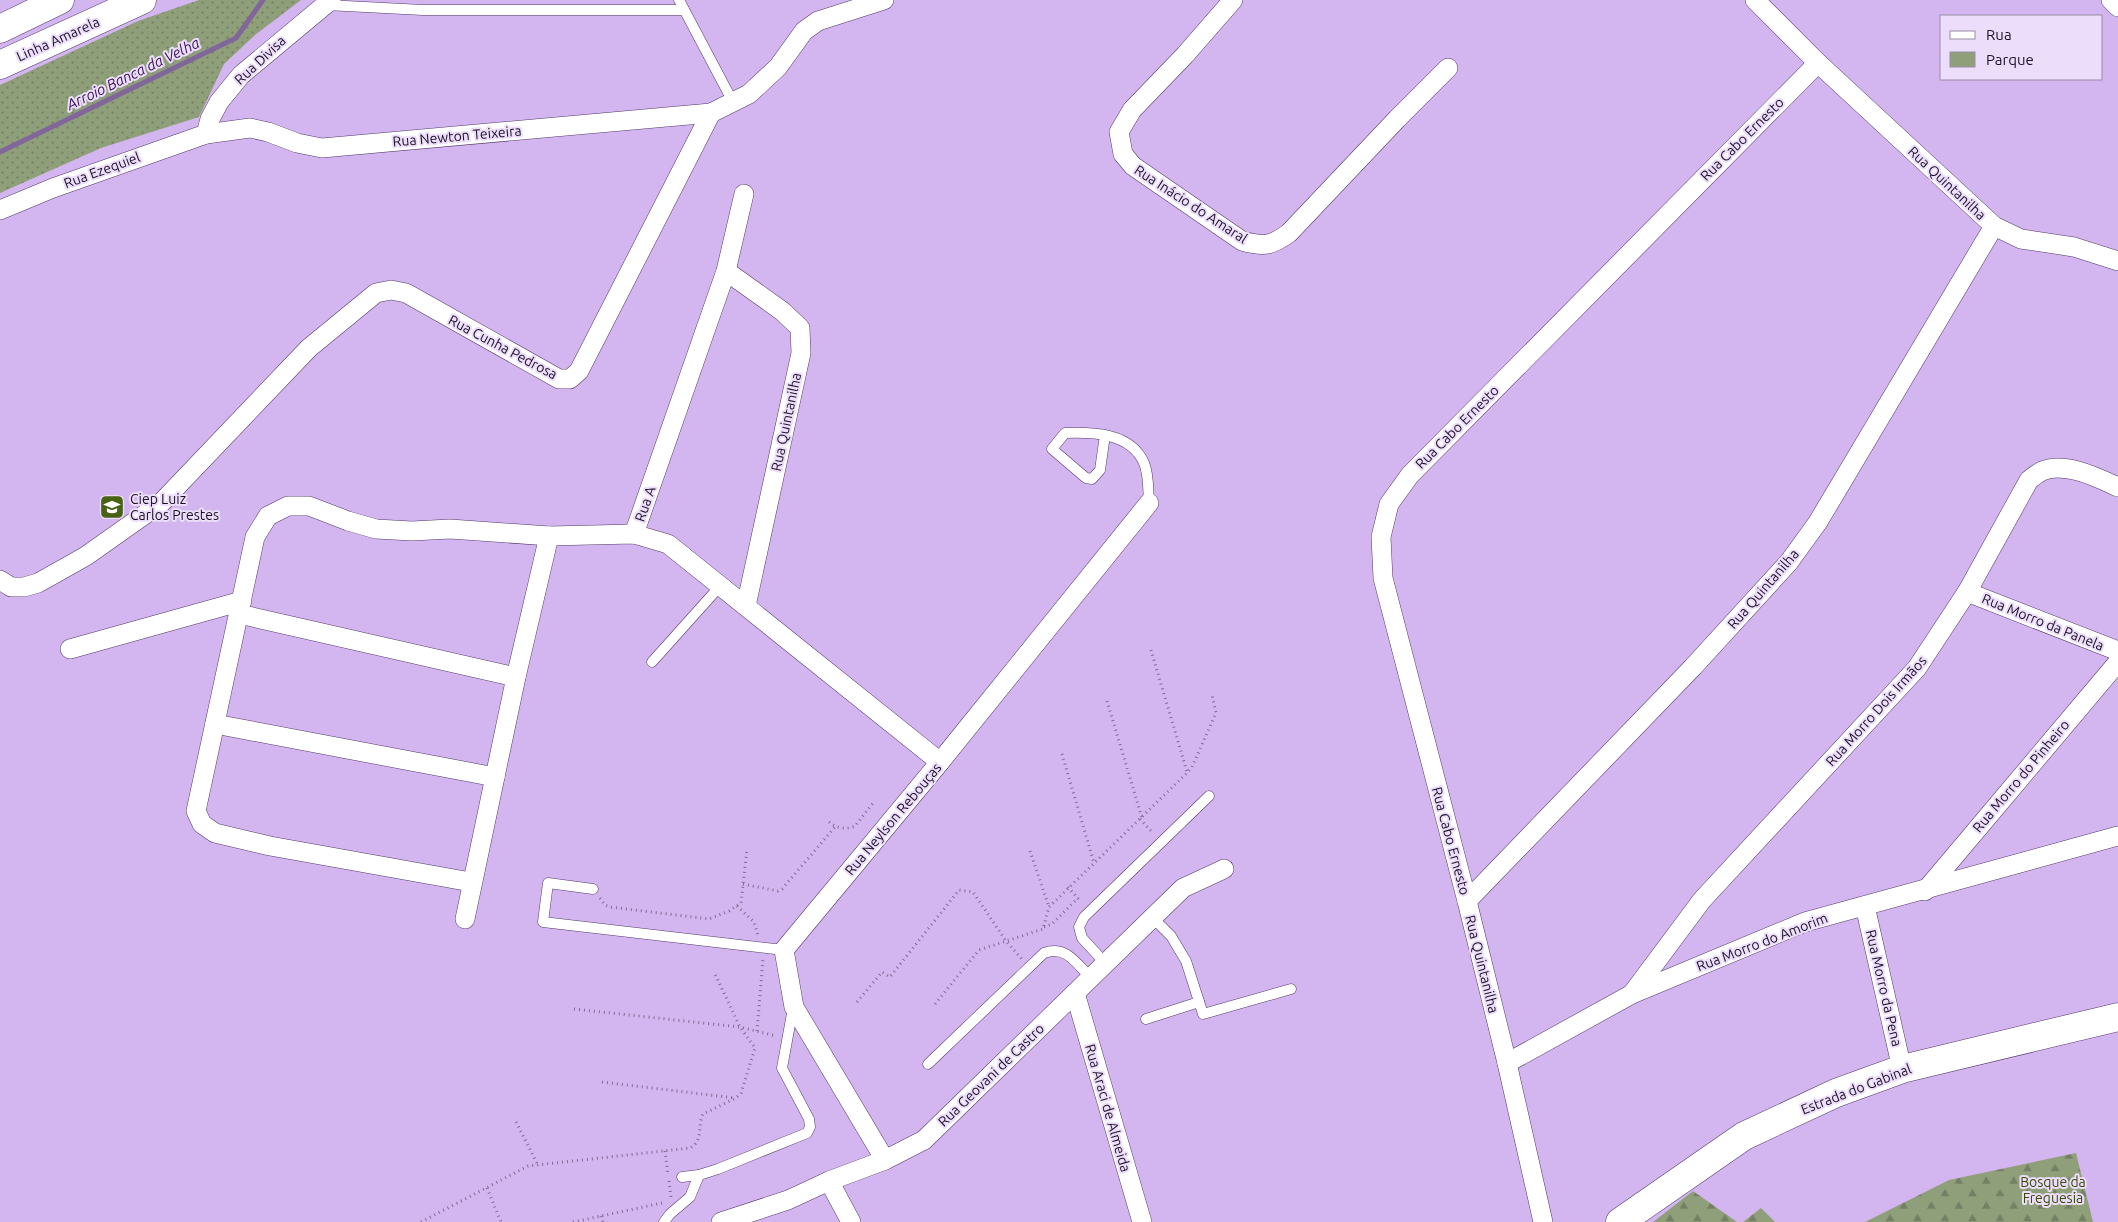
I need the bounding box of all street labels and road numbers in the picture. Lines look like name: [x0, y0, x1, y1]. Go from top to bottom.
street label: Linha Amarela: [14, 14, 102, 64]
street label: Rua Divisa: [231, 32, 289, 88]
street label: Rua Cabo Ernesto: [1697, 94, 1787, 184]
street label: Rua Newton Teixeira: [392, 122, 522, 150]
street label: Rua Quintanilha: [1905, 143, 1989, 223]
street label: Rua Ezequiel: [62, 149, 143, 191]
street label: Rua Inácio do Amaral: [1132, 162, 1251, 247]
street label: Rua Cunha Pedrosa: [446, 312, 560, 382]
street label: Rua Quintanilha: [768, 371, 804, 473]
street label: Rua Cabo Ernesto: [1412, 382, 1502, 472]
street label: Rua A: [632, 484, 658, 524]
street label: Rua Quintanilha: [1724, 546, 1802, 632]
street label: Rua Morro da Panela: [1980, 590, 2106, 654]
street label: Rua Morro Dois Irmãos: [1822, 653, 1930, 769]
street label: Rua Morro do Pinheiro: [1969, 717, 2073, 835]
street label: Rua Neylson Rebouças: [841, 760, 945, 878]
street label: Rua Cabo Ernesto: [1429, 785, 1473, 897]
street label: Rua Morro do Amorim: [1694, 910, 1830, 974]
street label: Rua Quintanilha: [1462, 913, 1502, 1015]
street label: Rua Morro da Pena: [1863, 928, 1905, 1048]
street label: Rua Geovani de Castro: [935, 1020, 1047, 1130]
street label: Rua Araci de Almeida: [1082, 1042, 1134, 1174]
street label: Estrada do Gabinal: [1799, 1060, 1914, 1117]

